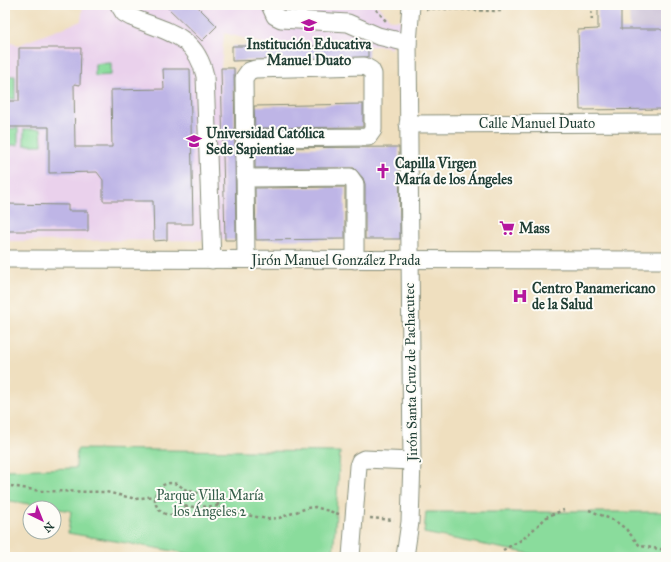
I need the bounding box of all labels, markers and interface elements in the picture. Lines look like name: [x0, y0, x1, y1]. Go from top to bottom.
school or university icon: Institución Educativa Manuel Duato: [300, 16, 318, 34]
place label: Institución Educativa Manuel Duato: [247, 36, 373, 69]
street label: Calle Manuel Duato: [479, 115, 595, 132]
place label: Universidad Católica Sede Sapientiae: [206, 125, 326, 159]
school or university icon: Universidad Católica Sede Sapientiae: [185, 132, 203, 150]
place label: Capilla Virgen María de los Ángeles: [395, 155, 512, 189]
church icon: Capilla Virgen María de los Ángeles: [374, 162, 392, 180]
supermarket icon: Mass: [498, 219, 516, 237]
place label: Mass: [519, 220, 550, 237]
street label: Jirón Manuel González Prada: [250, 252, 421, 270]
place label: Centro Panamericano de la Salud: [532, 280, 656, 313]
street label: Jirón Santa Cruz de Pachacutec: [401, 282, 422, 464]
hospital icon: Centro Panamericano de la Salud: [511, 287, 529, 305]
park label: Parque Villa María los Ángeles 2: [156, 487, 264, 520]
north arrow: [22, 500, 62, 540]
text: N: [40, 519, 56, 535]

